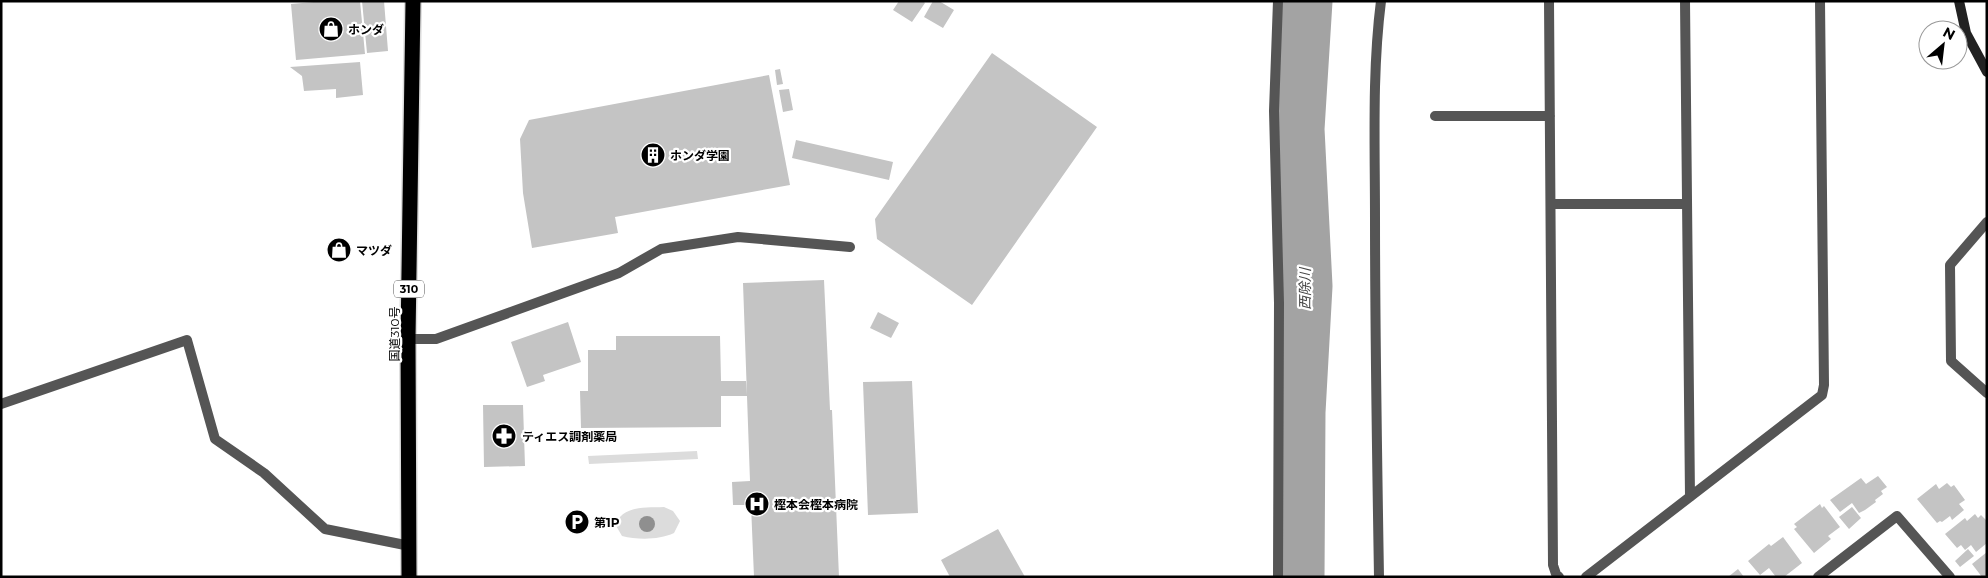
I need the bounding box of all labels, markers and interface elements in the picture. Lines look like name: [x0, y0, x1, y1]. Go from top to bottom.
shop icon: ホンダ: [318, 16, 344, 42]
north arrow: [1918, 20, 1968, 70]
place label: ホンダ: [348, 22, 384, 37]
text: N: [1940, 23, 1958, 44]
building icon: ホンダ学園: [640, 142, 666, 168]
place label: ホンダ学園: [670, 148, 730, 163]
shop icon: マツダ: [326, 237, 352, 263]
place label: マツダ: [356, 243, 392, 258]
water label: 西除川: [1296, 266, 1314, 310]
road number: 310: [394, 280, 424, 298]
street label: 国道310号: [387, 306, 402, 362]
pharmacy icon: ティエス調剤薬局: [491, 423, 517, 449]
place label: ティエス調剤薬局: [522, 429, 617, 444]
hospital icon: 樫本会樫本病院: [744, 491, 770, 517]
place label: 樫本会樫本病院: [774, 497, 858, 512]
parking icon: 第1P: [564, 509, 590, 535]
place label: 第1P: [594, 515, 620, 530]

